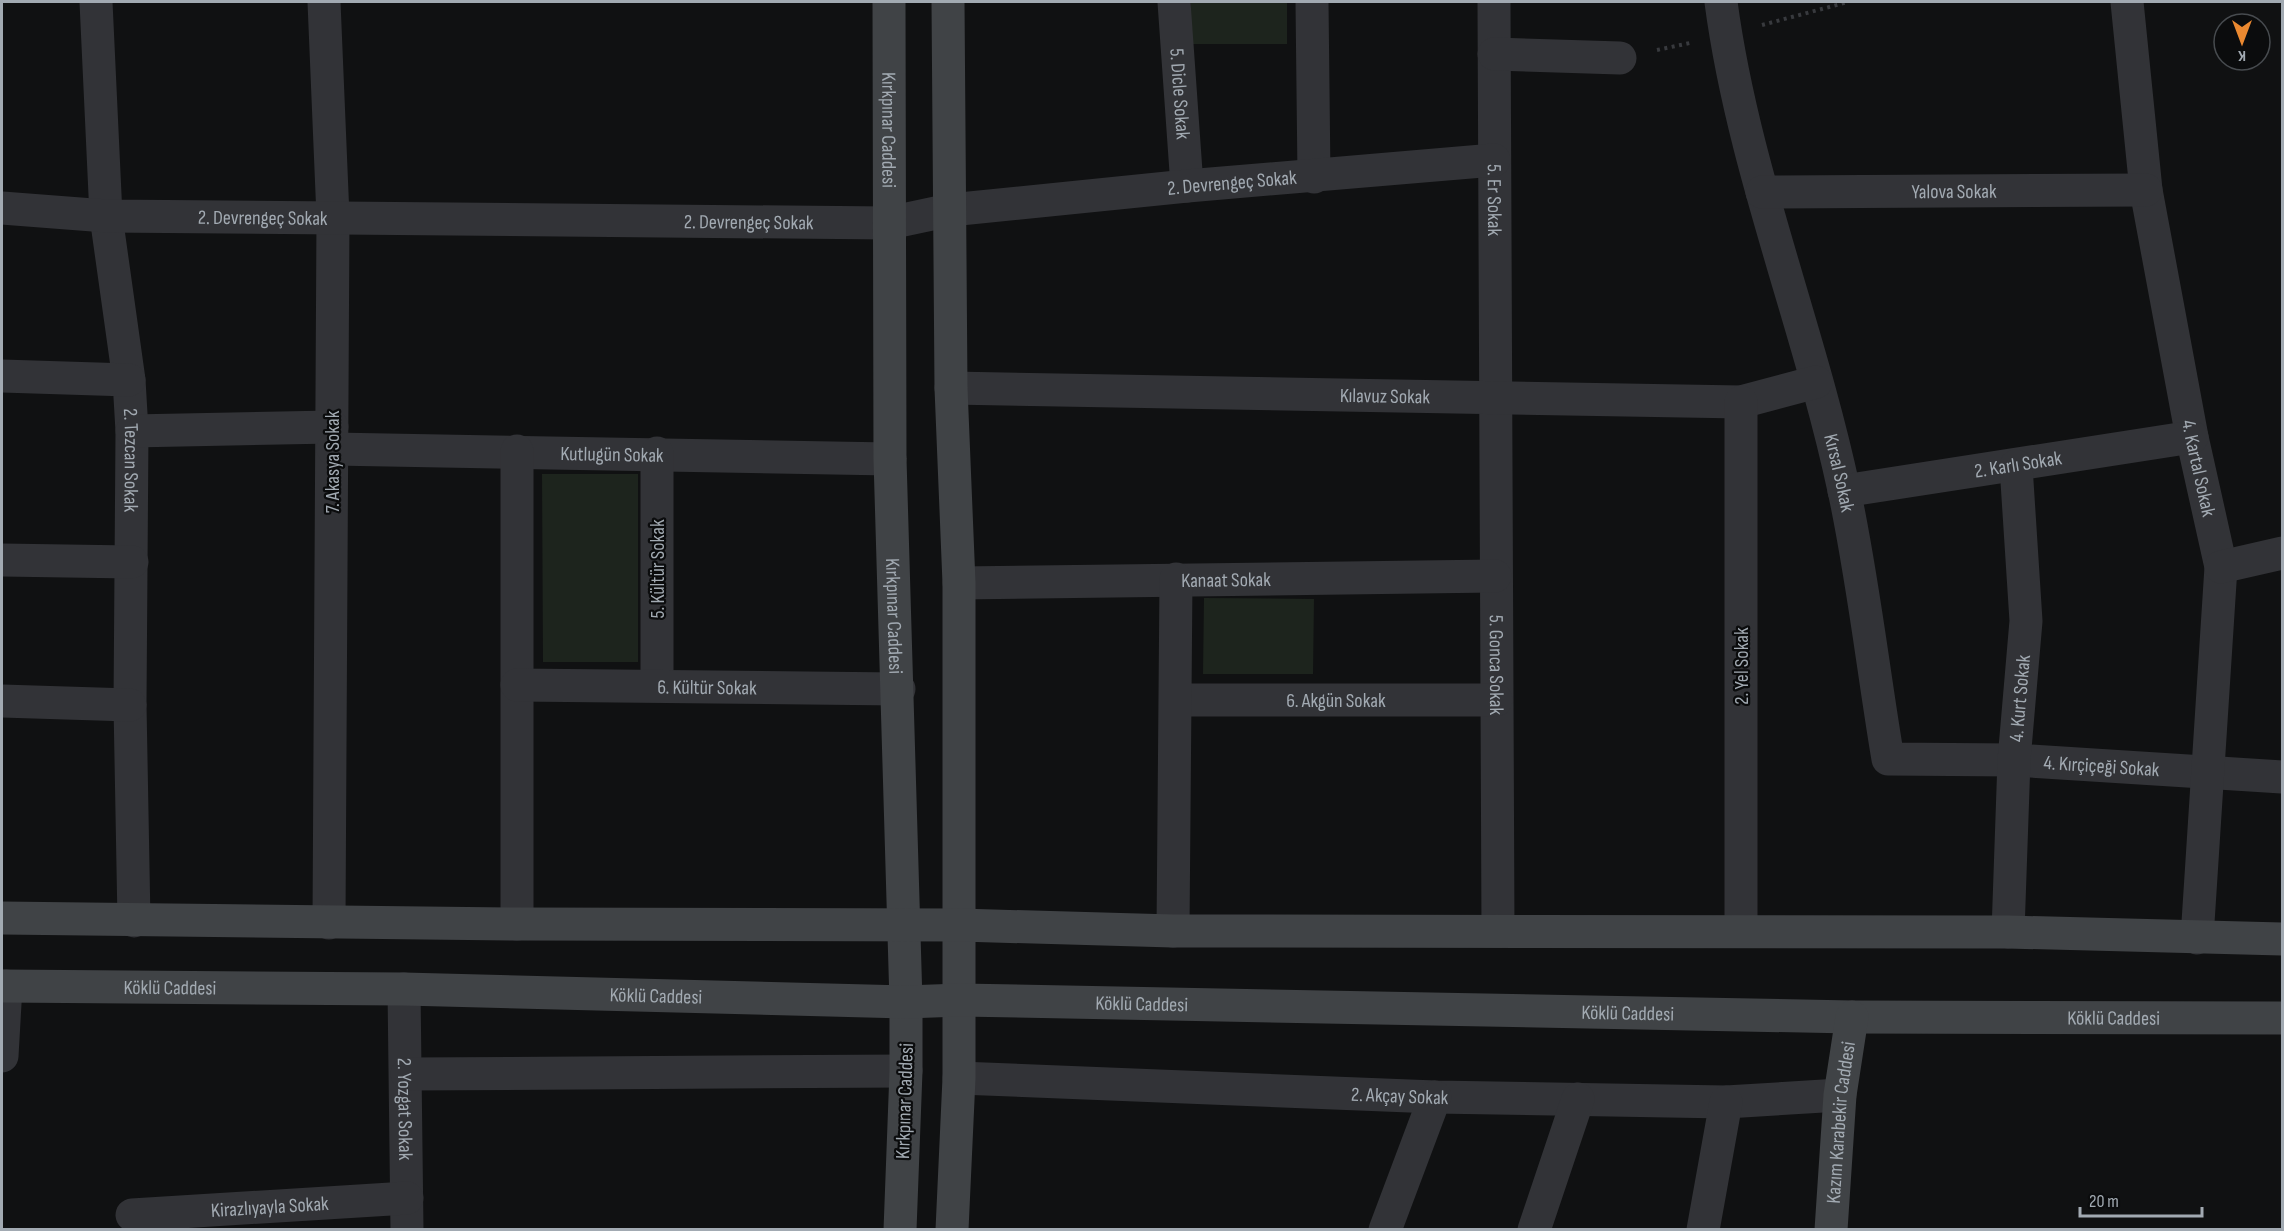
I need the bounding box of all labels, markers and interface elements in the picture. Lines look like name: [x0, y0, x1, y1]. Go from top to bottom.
north arrow: [2212, 12, 2272, 72]
text: K: [2238, 46, 2246, 65]
street label: 5. Dicle Sokak: [1164, 47, 1195, 141]
street label: Kırkpınar Caddesi: [876, 72, 900, 188]
street label: 5. Er Sokak: [1482, 164, 1506, 236]
street label: 2. Devrengeç Sokak: [1166, 166, 1298, 201]
street label: Yalova Sokak: [1911, 180, 1997, 204]
street label: 2. Devrengeç Sokak: [198, 206, 328, 231]
street label: 2. Devrengeç Sokak: [684, 210, 814, 235]
street label: Kılavuz Sokak: [1340, 384, 1431, 409]
street label: 2. Tezcan Sokak: [118, 407, 143, 513]
street label: 7. Akasya Sokak: [321, 410, 345, 513]
street label: 4. Kartal Sokak: [2176, 418, 2220, 519]
street label: Kırsal Sokak: [1818, 431, 1859, 515]
street label: Kutlugün Sokak: [560, 442, 664, 468]
street label: 2. Karlı Sokak: [1973, 446, 2064, 484]
street label: 5. Kültür Sokak: [646, 519, 670, 619]
street label: Kırkpınar Caddesi: [880, 558, 907, 674]
street label: Kanaat Sokak: [1181, 568, 1271, 593]
street label: 5. Gonca Sokak: [1484, 615, 1508, 716]
street label: 2. Yel Sokak: [1730, 627, 1754, 705]
street label: 4. Kurt Sokak: [2005, 653, 2036, 743]
street label: 6. Kültür Sokak: [657, 675, 757, 701]
street label: 6. Akgün Sokak: [1286, 689, 1386, 713]
street label: 4. Kırçiçeği Sokak: [2043, 751, 2160, 782]
street label: Köklü Caddesi: [124, 976, 216, 1001]
street label: Köklü Caddesi: [609, 983, 703, 1010]
street label: Köklü Caddesi: [1095, 992, 1188, 1017]
street label: Köklü Caddesi: [1581, 1001, 1674, 1027]
street label: Köklü Caddesi: [2067, 1007, 2160, 1031]
street label: Kazım Karabekir Caddesi: [1822, 1040, 1861, 1204]
street label: Kırkpınar Caddesi: [891, 1043, 919, 1159]
street label: 2. Yozgat Sokak: [392, 1058, 417, 1161]
street label: 2. Akçay Sokak: [1350, 1083, 1449, 1110]
scale bar: [2080, 1180, 2202, 1218]
text: 20 m: [2089, 1191, 2119, 1212]
street label: Kirazlıyayla Sokak: [210, 1192, 330, 1223]

